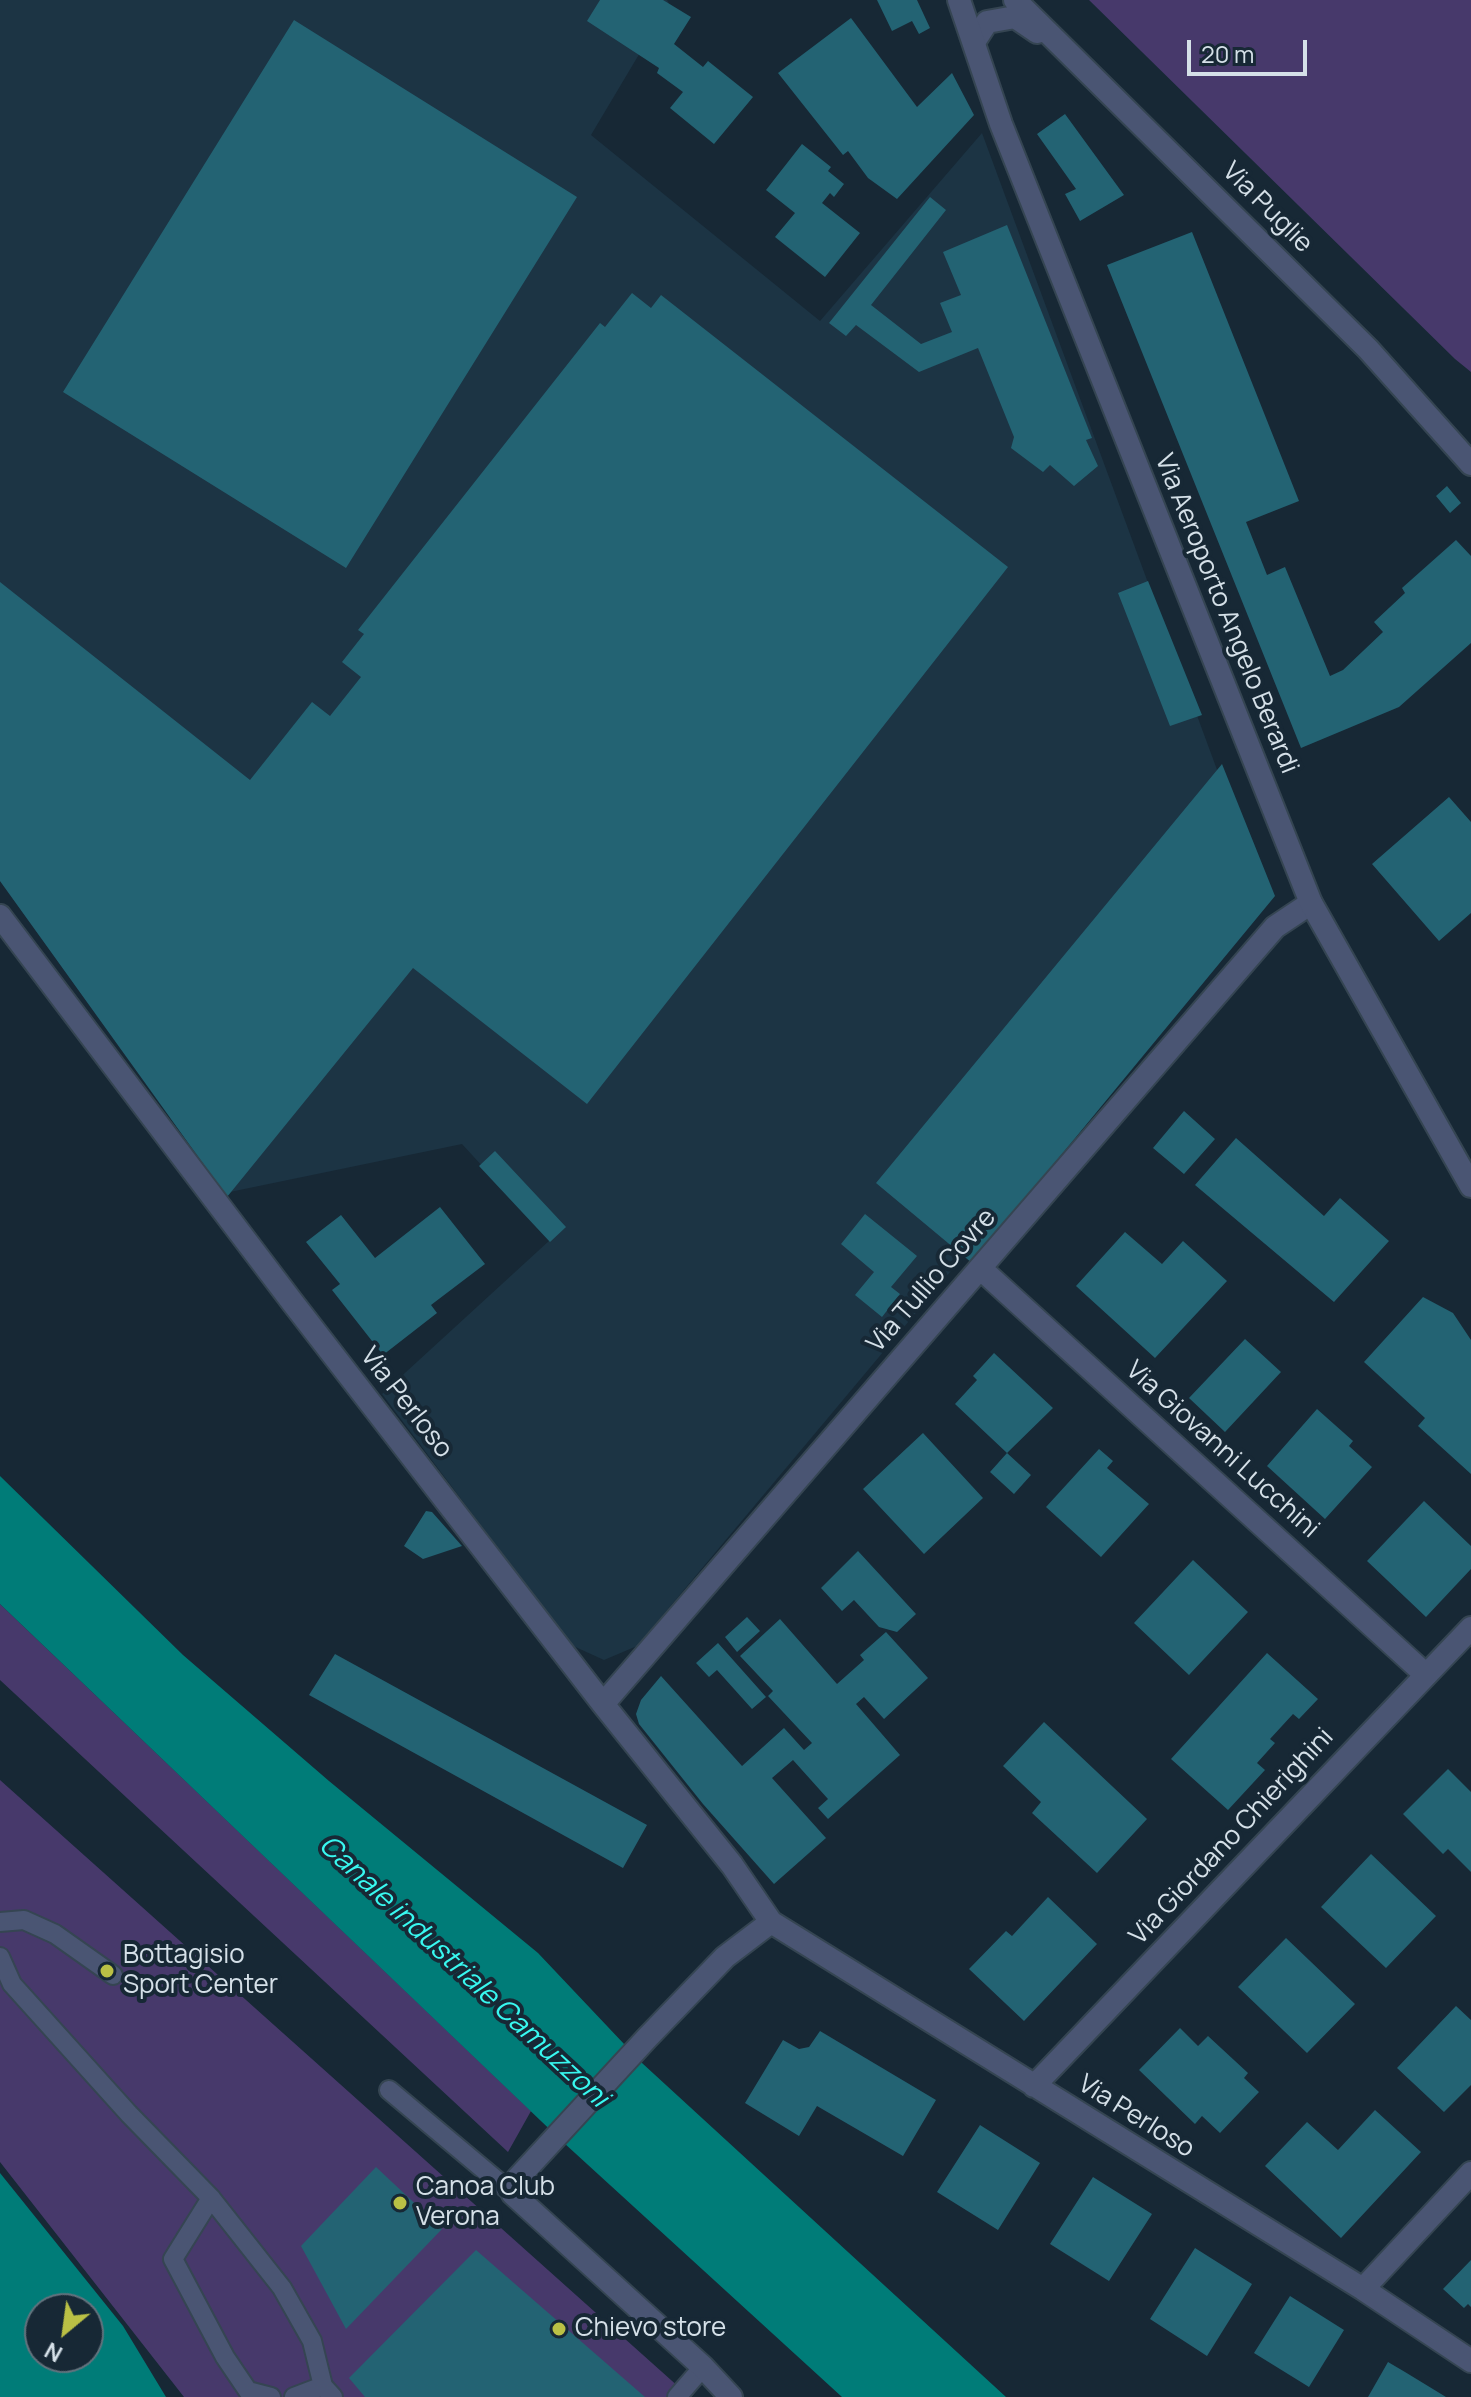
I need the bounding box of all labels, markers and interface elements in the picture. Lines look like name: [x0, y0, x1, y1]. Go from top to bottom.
scale bar: [1191, 24, 1311, 74]
text: 20 m: [1201, 37, 1254, 70]
street label: Via Puglie: [1215, 156, 1319, 260]
street label: Via Aeroporto Angelo Berardi: [1148, 450, 1304, 778]
street label: Via Tullio Covre: [861, 1203, 1003, 1359]
street label: Via Perloso: [353, 1342, 459, 1464]
street label: Via Giovanni Lucchini: [1119, 1355, 1325, 1545]
street label: Via Giordano Chierighini: [1123, 1722, 1341, 1952]
water label: Canale industriale Camuzzoni: [311, 1829, 615, 2115]
place label: Bottagisio Sport Center: [123, 1940, 278, 2002]
marker: Bottagisio Sport Center: [98, 1962, 116, 1980]
street label: Via Perloso: [1072, 2069, 1200, 2165]
place label: Canoa Club Verona: [416, 2172, 555, 2234]
marker: Canoa Club Verona: [391, 2194, 409, 2212]
north arrow: [24, 2293, 104, 2373]
place label: Chievo store: [575, 2313, 726, 2345]
marker: Chievo store: [550, 2320, 568, 2338]
text: N: [39, 2335, 68, 2369]

